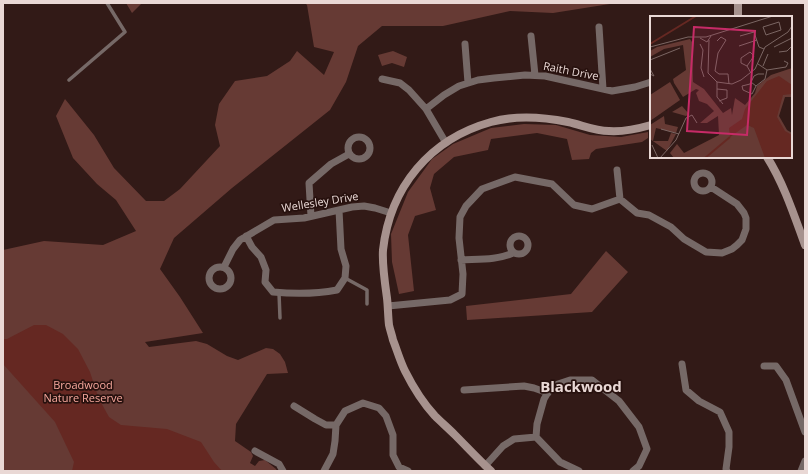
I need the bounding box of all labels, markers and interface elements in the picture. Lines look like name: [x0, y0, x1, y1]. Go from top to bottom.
inset map: [650, 16, 792, 158]
street label: Raith Drive: [542, 58, 600, 83]
street label: Wellesley Drive: [280, 188, 359, 215]
district label: Blackwood: [540, 376, 622, 396]
park label: Broadwood Nature Reserve: [43, 377, 123, 405]

